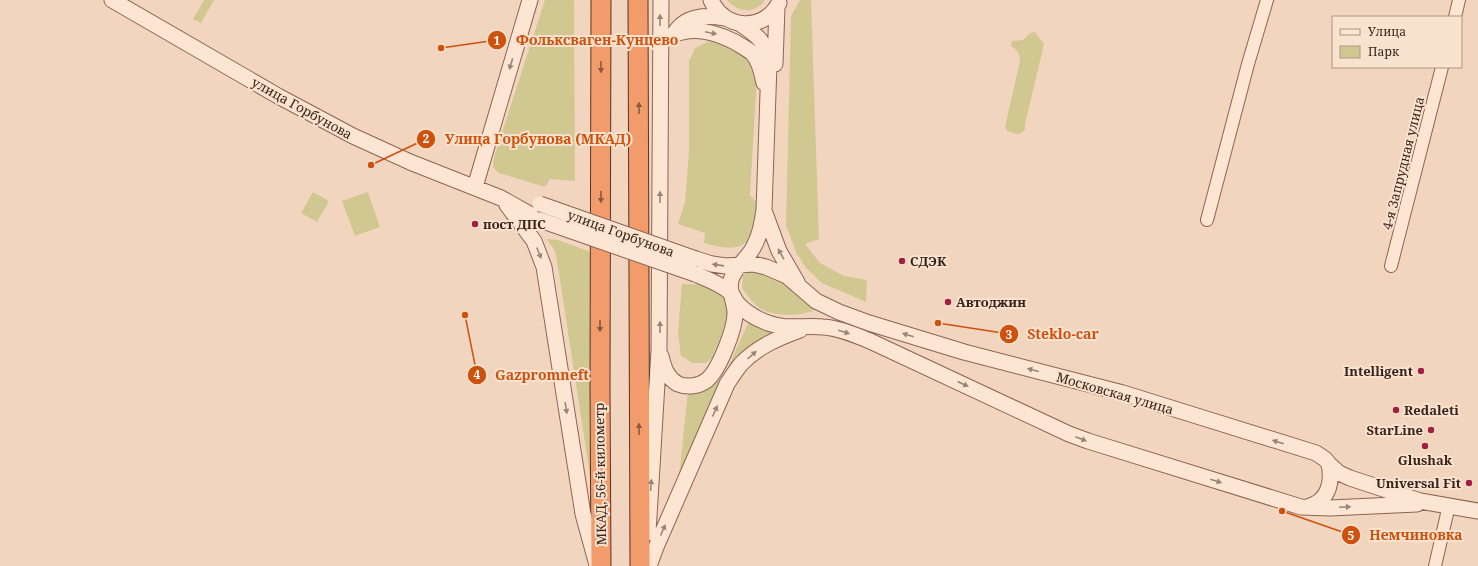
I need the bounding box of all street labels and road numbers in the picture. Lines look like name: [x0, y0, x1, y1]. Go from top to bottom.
street label: улица Горбунова: [248, 73, 356, 143]
street label: 4-я Запрудная улица: [1378, 95, 1428, 231]
street label: улица Горбунова: [565, 205, 677, 261]
street label: Московская улица: [1054, 368, 1176, 418]
street label: МКАД, 56-й километр: [590, 403, 610, 545]

